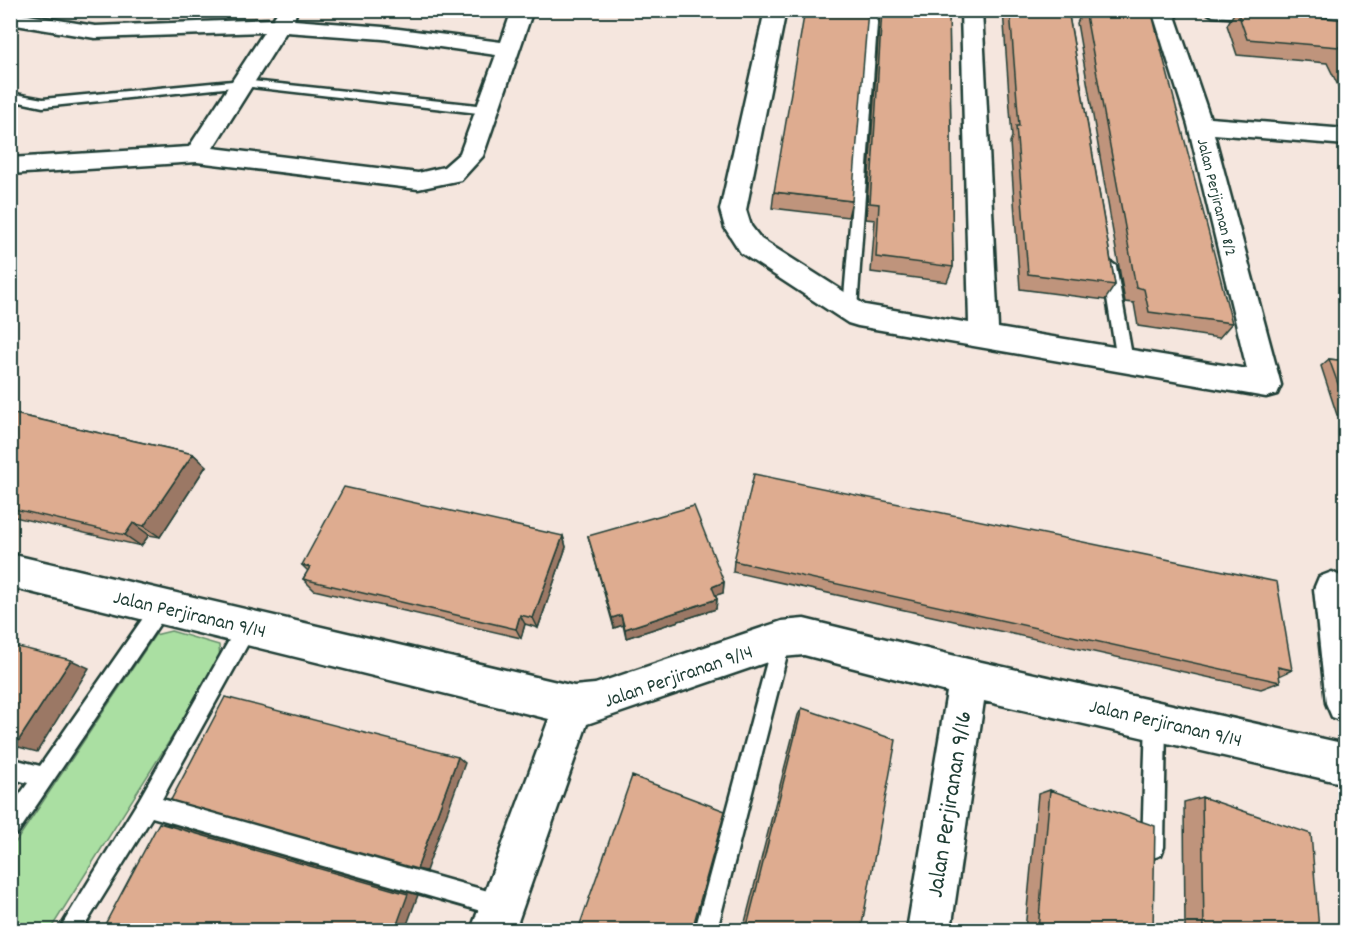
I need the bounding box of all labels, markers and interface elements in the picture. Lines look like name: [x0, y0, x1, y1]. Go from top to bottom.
street label: Jalan Perjiranan 8/2: [1190, 136, 1241, 259]
street label: Jalan Perjiranan 9/14: [110, 585, 268, 647]
street label: Jalan Perjiranan 9/14: [601, 639, 757, 716]
street label: Jalan Perjiranan 9/14: [1086, 694, 1244, 756]
street label: Jalan Perjiranan 9/16: [919, 709, 983, 900]

